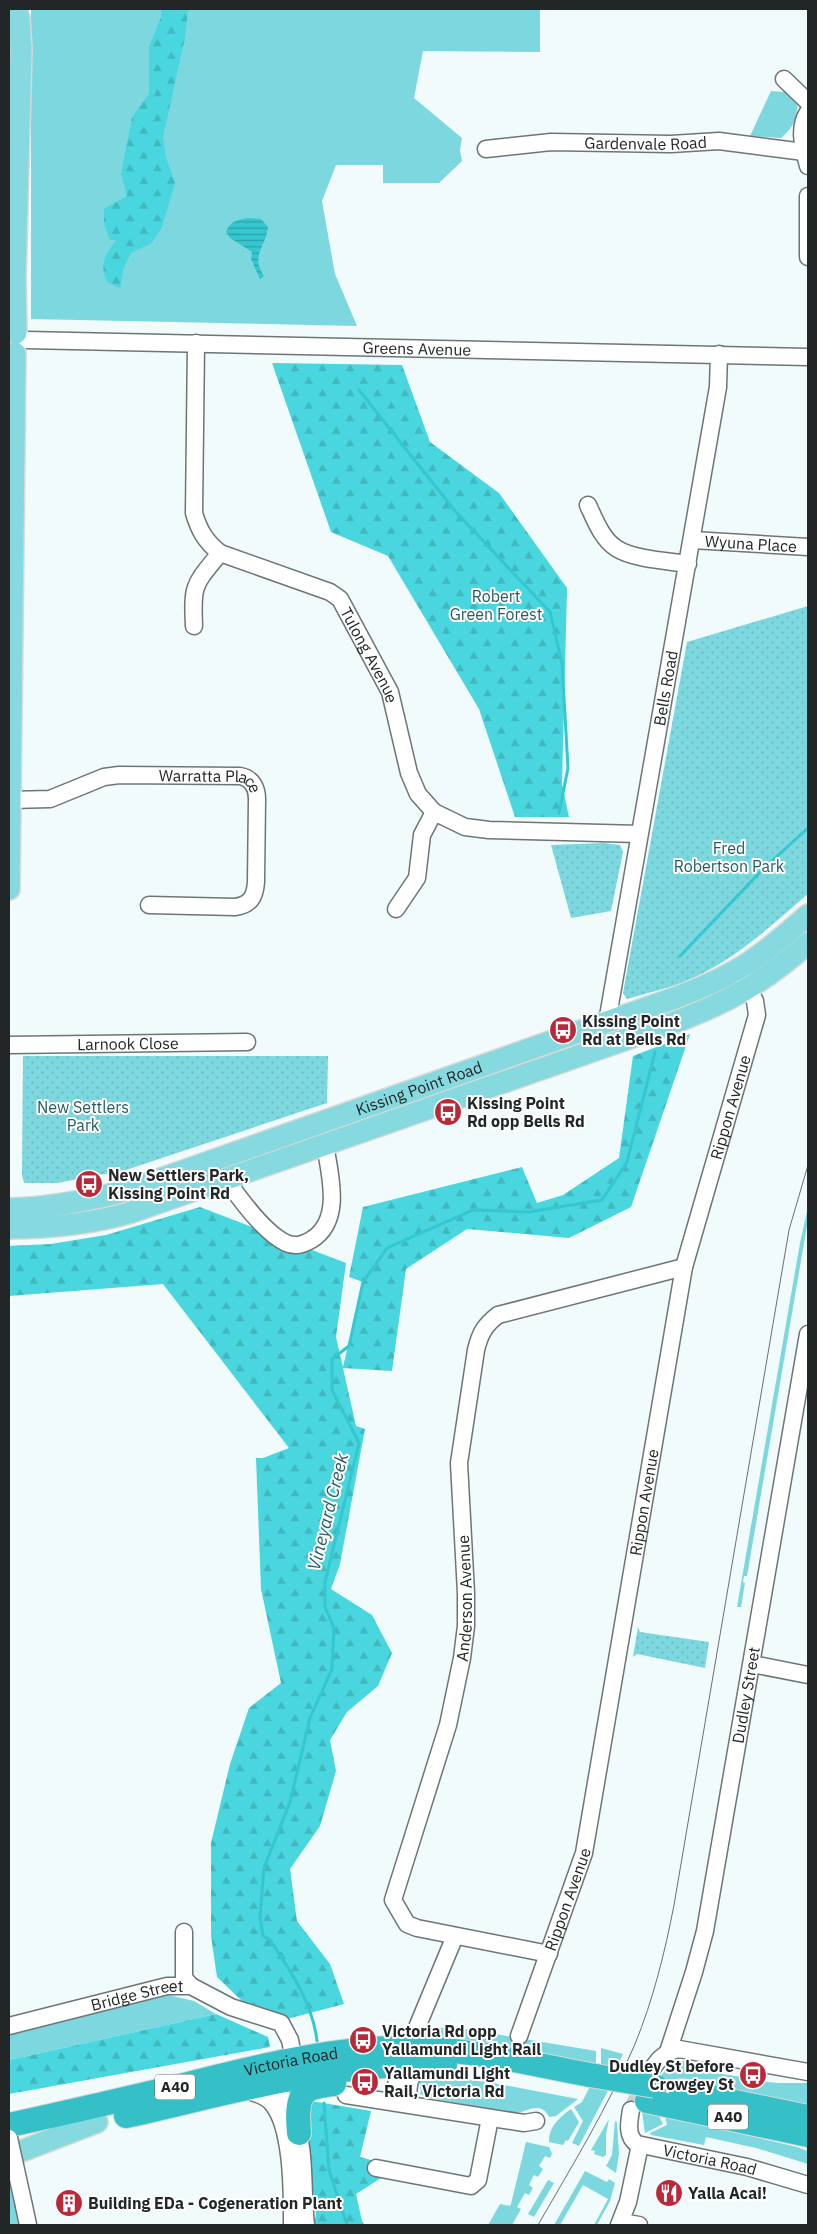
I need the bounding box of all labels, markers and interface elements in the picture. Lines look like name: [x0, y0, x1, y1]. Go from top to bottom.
street label: Gardenvale Road: [584, 132, 707, 154]
street label: Greens Avenue: [362, 337, 472, 360]
street label: Wyuna Place: [704, 531, 798, 556]
park label: Robert Green Forest: [450, 586, 542, 624]
street label: Tulong Avenue: [336, 604, 402, 705]
street label: Bells Road: [649, 649, 682, 727]
street label: Warratta Place: [159, 765, 266, 796]
park label: Fred Robertson Park: [674, 838, 785, 876]
place label: Kissing Point Rd at Bells Rd: [582, 1011, 686, 1049]
bus stop icon: Kissing Point Rd at Bells Rd: [548, 1015, 578, 1045]
street label: Larnook Close: [77, 1033, 179, 1054]
street label: Rippon Avenue: [706, 1052, 755, 1162]
street label: Kissing Point Road: [353, 1057, 485, 1120]
place label: Kissing Point Rd opp Bells Rd: [467, 1093, 585, 1131]
park label: New Settlers Park: [37, 1097, 129, 1135]
bus stop icon: Kissing Point Rd opp Bells Rd: [433, 1097, 463, 1127]
place label: New Settlers Park, Kissing Point Rd: [108, 1165, 249, 1203]
bus stop icon: New Settlers Park, Kissing Point Rd: [74, 1169, 104, 1199]
street label: Rippon Avenue: [625, 1447, 663, 1557]
water label: Vineyard Creek: [302, 1450, 353, 1573]
street label: Anderson Avenue: [452, 1534, 476, 1662]
street label: Dudley Street: [728, 1645, 764, 1745]
street label: Rippon Avenue: [540, 1846, 595, 1954]
street label: Bridge Street: [89, 1976, 183, 2015]
place label: Victoria Rd opp Yallamundi Light Rail: [382, 2021, 541, 2059]
bus stop icon: Victoria Rd opp Yallamundi Light Rail: [348, 2025, 378, 2055]
street label: Victoria Road: [242, 2043, 339, 2080]
place label: Dudley St before Crowgey St: [609, 2056, 734, 2094]
bus stop icon: Dudley St before Crowgey St: [738, 2060, 768, 2090]
place label: Yallamundi Light Rail, Victoria Rd: [384, 2063, 510, 2101]
bus stop icon: Yallamundi Light Rail, Victoria Rd: [350, 2067, 380, 2097]
road number: A40: [155, 2074, 195, 2100]
road number: A40: [708, 2104, 748, 2130]
street label: Victoria Road: [661, 2140, 759, 2179]
restaurant icon: Yalla Acai!: [654, 2178, 684, 2208]
place label: Yalla Acai!: [688, 2183, 767, 2203]
building icon: Building EDa - Cogeneration Plant: [54, 2188, 84, 2218]
place label: Building EDa - Cogeneration Plant: [88, 2193, 342, 2213]

